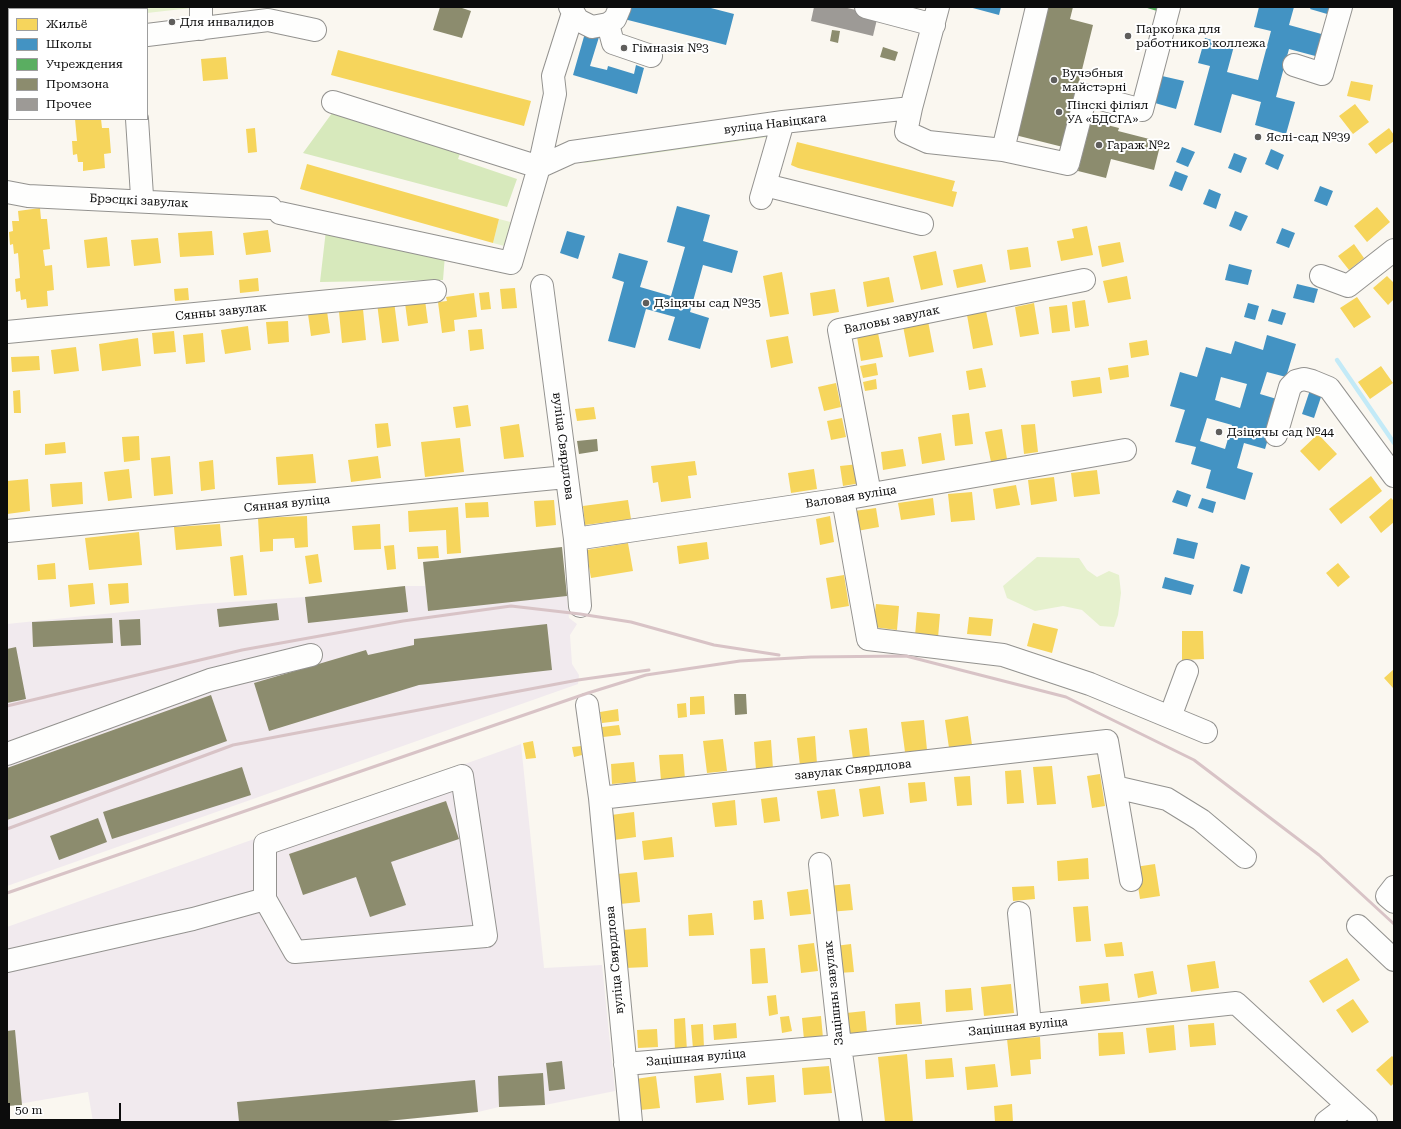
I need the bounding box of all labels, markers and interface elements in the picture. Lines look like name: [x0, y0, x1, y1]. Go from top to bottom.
legend: [8, 8, 148, 120]
place label: Для инвалидов: [180, 15, 274, 29]
text: Жильё: [46, 17, 87, 31]
marker: Для инвалидов: [167, 17, 177, 27]
place label: Парковка для работников коллежа: [1136, 22, 1265, 50]
marker: Парковка для работников коллежа: [1123, 31, 1133, 41]
text: Школы: [46, 37, 92, 51]
place label: Гімназія №3: [632, 41, 709, 55]
marker: Гімназія №3: [619, 43, 629, 53]
text: Учреждения: [46, 57, 123, 71]
place label: Вучэбныя майстэрні: [1062, 66, 1126, 94]
marker: Вучэбныя майстэрні: [1049, 75, 1059, 85]
text: Промзона: [46, 77, 109, 91]
text: Прочее: [46, 97, 92, 111]
place label: Пінскі філіял УА «БДСГА»: [1067, 98, 1149, 126]
marker: Пінскі філіял УА «БДСГА»: [1054, 107, 1064, 117]
street label: вуліца Навіцкага: [723, 111, 827, 137]
place label: Яслі-сад №39: [1266, 130, 1350, 144]
marker: Яслі-сад №39: [1253, 132, 1263, 142]
place label: Гараж №2: [1107, 138, 1170, 152]
marker: Гараж №2: [1094, 140, 1104, 150]
street label: Брэсцкі завулак: [89, 191, 189, 211]
place label: Дзіцячы сад №35: [654, 296, 761, 310]
marker: Дзіцячы сад №35: [641, 298, 651, 308]
street label: Сянны завулак: [175, 300, 267, 324]
street label: Валовы завулак: [843, 303, 941, 337]
street label: вуліца Свярдлова: [549, 391, 577, 501]
place label: Дзіцячы сад №44: [1227, 425, 1334, 439]
marker: Дзіцячы сад №44: [1214, 427, 1224, 437]
street label: Валовая вуліца: [804, 483, 898, 511]
street label: Сянная вуліца: [243, 492, 331, 516]
street label: завулак Свярдлова: [794, 757, 912, 783]
street label: вуліца Свярдлова: [603, 905, 627, 1015]
street label: Зацішны завулак: [821, 940, 847, 1046]
street label: Зацішная вуліца: [967, 1015, 1069, 1039]
street label: Зацішная вуліца: [645, 1046, 747, 1070]
scale bar: [10, 1095, 123, 1121]
text: 50 m: [15, 1103, 42, 1117]

